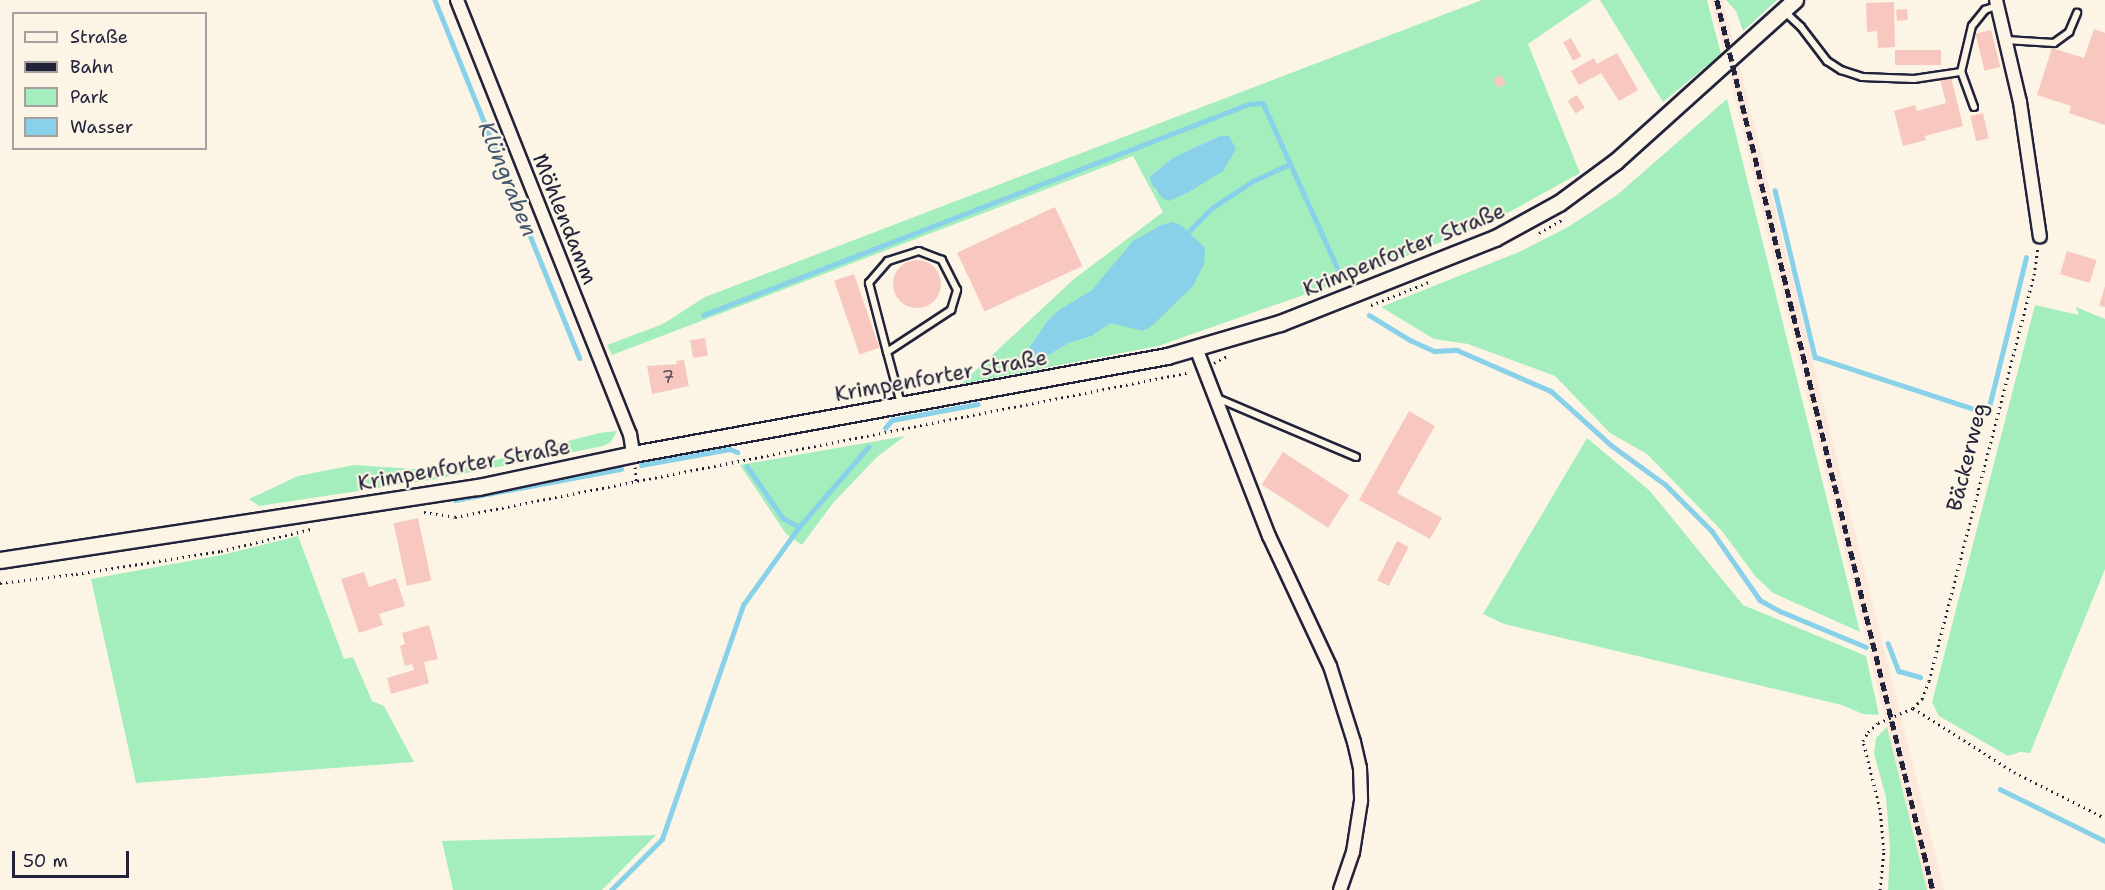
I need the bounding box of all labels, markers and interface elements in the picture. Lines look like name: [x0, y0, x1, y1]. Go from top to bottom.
legend: [12, 12, 207, 150]
text: Straße: [70, 25, 128, 49]
text: Bahn: [70, 55, 114, 79]
text: Park: [70, 85, 109, 109]
text: Wasser: [70, 115, 133, 139]
water label: Klüngraben: [473, 118, 543, 240]
street label: Möhlendamm: [527, 150, 603, 288]
street label: Krimpenforter Straße: [1299, 198, 1509, 302]
street label: Krimpenforter Straße: [833, 345, 1049, 407]
house number: 7: [662, 366, 674, 388]
street label: Bäckerweg: [1941, 400, 1993, 514]
street label: Krimpenforter Straße: [356, 434, 572, 496]
scale bar: [15, 839, 132, 877]
text: 50 m: [23, 849, 68, 873]

